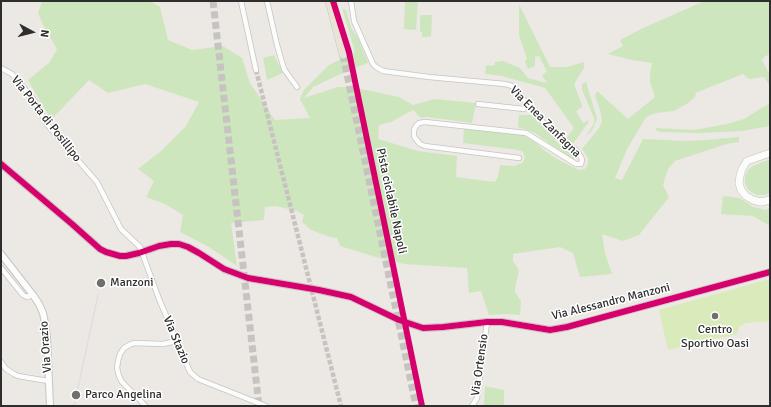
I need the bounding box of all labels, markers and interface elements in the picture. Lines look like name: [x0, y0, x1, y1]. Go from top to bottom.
north arrow: [12, 12, 52, 52]
text: N: [37, 29, 51, 38]
street label: Via Porta di Posillipo: [8, 73, 84, 165]
street label: Via Enea Zanfagna: [506, 83, 584, 161]
street label: Pista ciclabile Napoli: [373, 147, 409, 255]
place label: Manzoni: [110, 276, 154, 290]
marker: Manzoni: [95, 277, 107, 289]
street label: Via Alessandro Manzoni: [550, 280, 672, 324]
marker: Centro Sportivo Oasi: [710, 311, 720, 321]
street label: Via Stazio: [159, 314, 193, 366]
street label: Via Orazio: [37, 321, 55, 373]
place label: Centro Sportivo Oasi: [681, 323, 749, 351]
street label: Via Ortensio: [468, 333, 492, 397]
place label: Parco Angelina: [85, 388, 162, 402]
marker: Parco Angelina: [70, 389, 82, 401]

